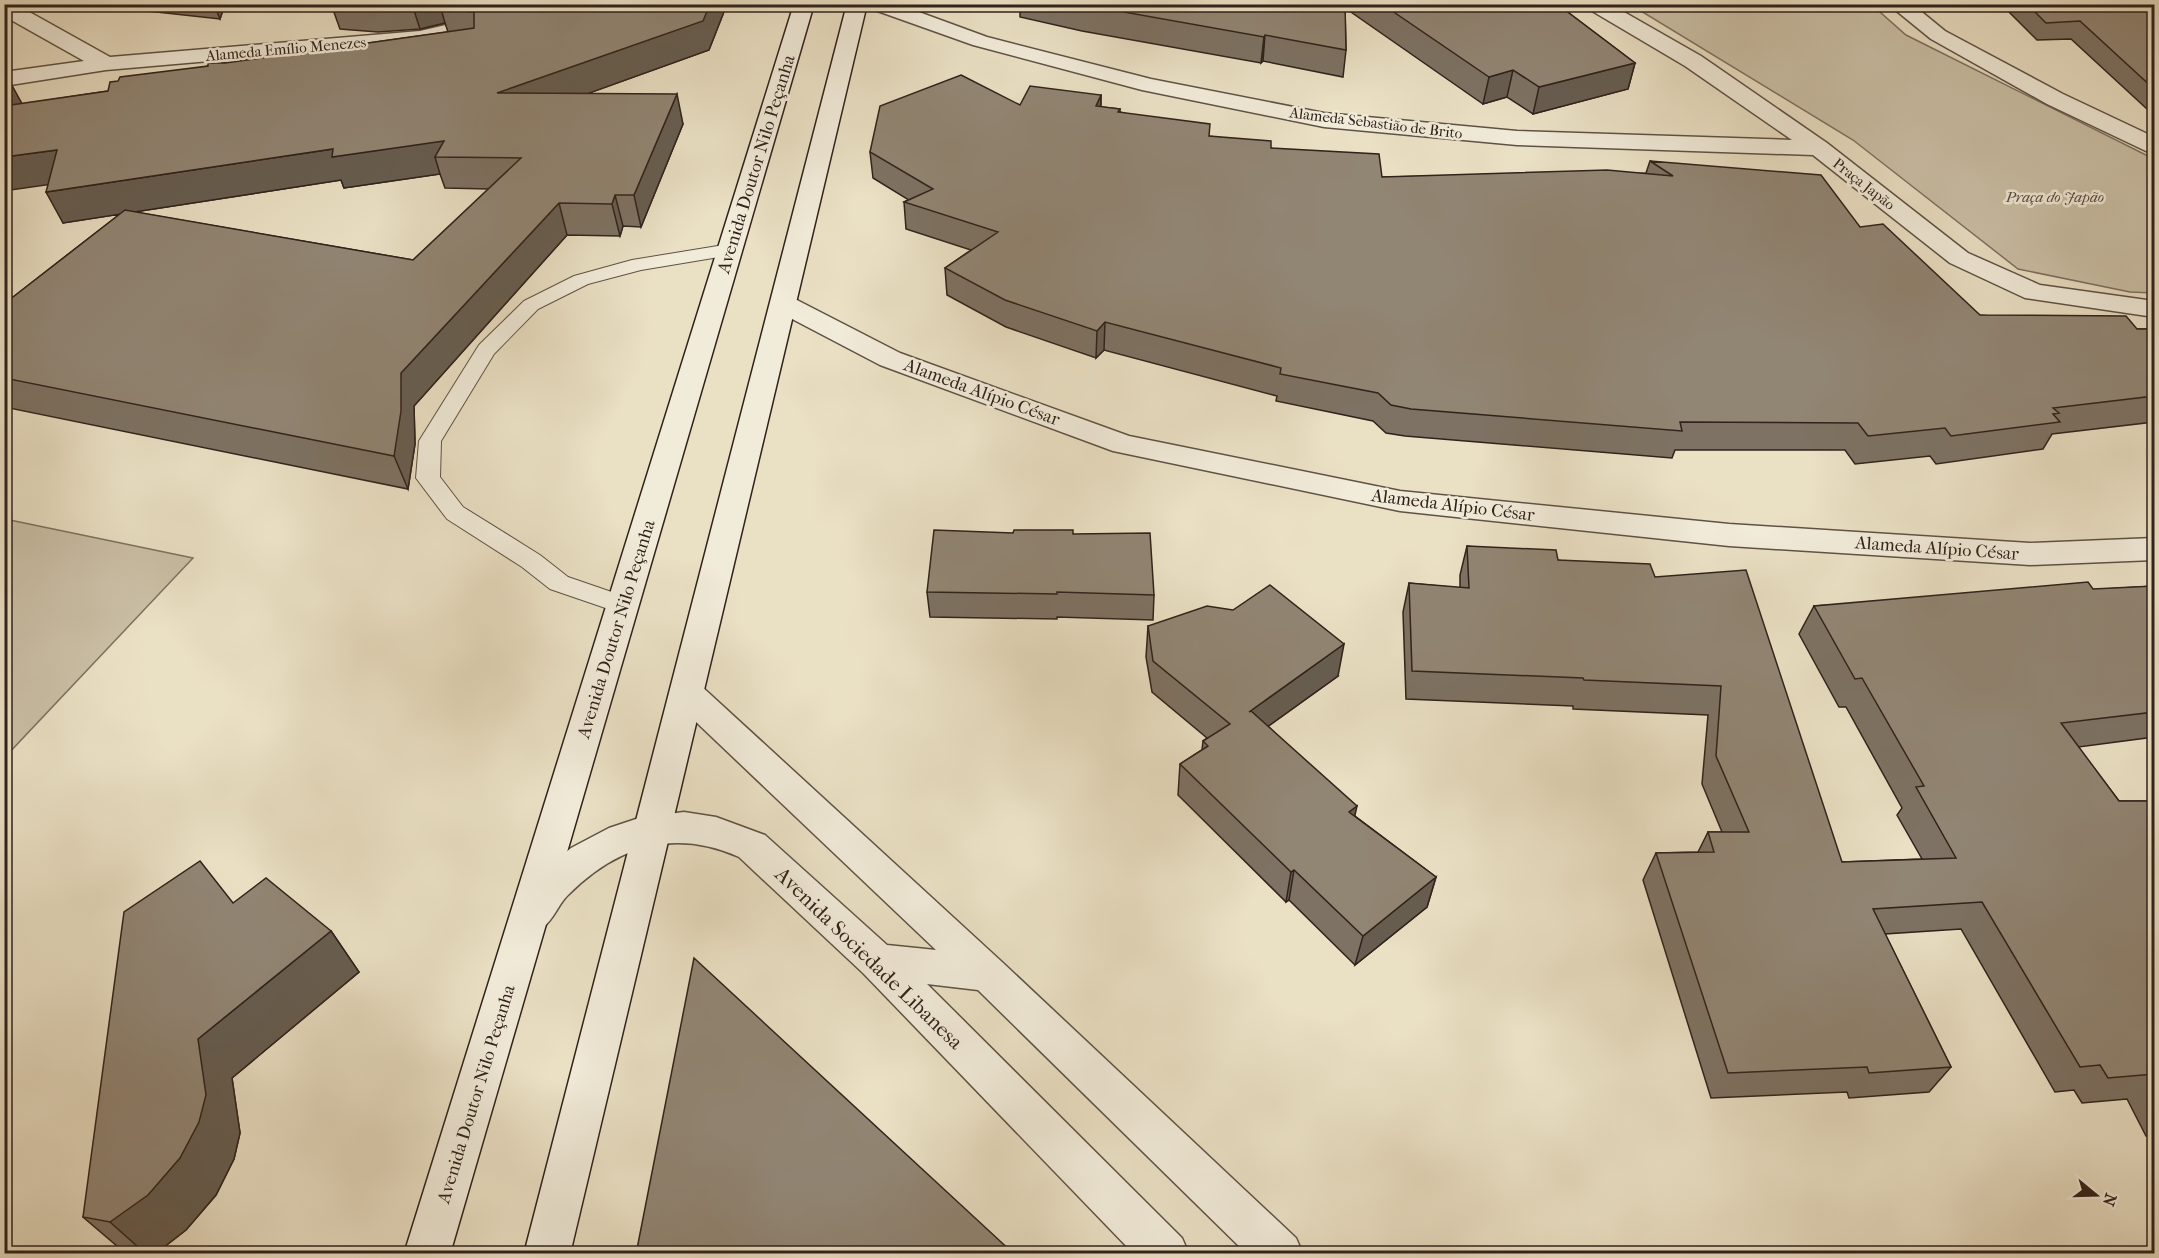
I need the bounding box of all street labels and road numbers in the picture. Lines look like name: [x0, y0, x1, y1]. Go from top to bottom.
street label: Alameda Emílio Menezes: [204, 33, 367, 65]
street label: Avenida Doutor Nilo Peçanha: [713, 52, 800, 277]
street label: Alameda Sebastião de Brito: [1287, 103, 1464, 143]
street label: Praça Japão: [1829, 154, 1899, 214]
street label: Alameda Alípio César: [900, 354, 1063, 431]
street label: Alameda Alípio César: [1369, 485, 1536, 526]
street label: Avenida Doutor Nilo Peçanha: [573, 517, 660, 742]
street label: Alameda Alípio César: [1853, 532, 2020, 565]
street label: Avenida Sociedade Libanesa: [769, 861, 968, 1054]
street label: Avenida Doutor Nilo Peçanha: [433, 982, 520, 1207]

